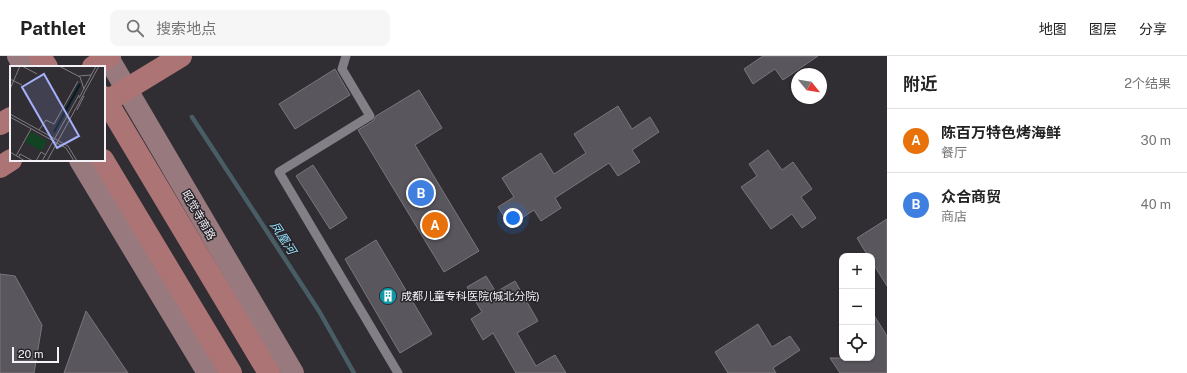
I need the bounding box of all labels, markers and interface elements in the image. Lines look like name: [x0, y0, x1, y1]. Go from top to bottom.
search box: [110, 10, 390, 46]
text: Pathlet: [20, 17, 86, 39]
icon: search: [124, 17, 146, 39]
text: 搜索地点: [156, 20, 216, 37]
text: 地图: [1039, 21, 1067, 37]
text: 图层: [1089, 21, 1117, 37]
text: 分享: [1139, 21, 1167, 37]
inset map: [10, 66, 105, 161]
north arrow: [791, 68, 827, 104]
text: 附近: [903, 74, 937, 94]
text: 2个结果: [1124, 76, 1171, 91]
text: 陈百万特色烤海鲜: [941, 124, 1061, 141]
text: A: [911, 133, 921, 148]
text: 30 m: [1141, 133, 1171, 148]
text: 餐厅: [941, 145, 967, 160]
pin: B: [408, 178, 434, 208]
street label: 昭觉寺南路: [180, 188, 218, 242]
text: 众合商贸: [941, 188, 1001, 205]
text: B: [912, 197, 920, 212]
text: 40 m: [1140, 197, 1171, 212]
your location: [503, 208, 523, 228]
text: 商店: [941, 209, 967, 224]
pin: A: [422, 210, 448, 240]
water label: 凤凰河: [267, 219, 300, 259]
map controls: [839, 253, 875, 361]
button: +: [839, 253, 875, 289]
building icon: 成都儿童专科医院(城北分院): [378, 286, 398, 306]
button: −: [839, 289, 875, 325]
place label: 成都儿童专科医院(城北分院): [401, 290, 540, 302]
button: locate: [839, 325, 875, 361]
scale bar: [12, 345, 59, 364]
text: 20 m: [18, 348, 43, 360]

